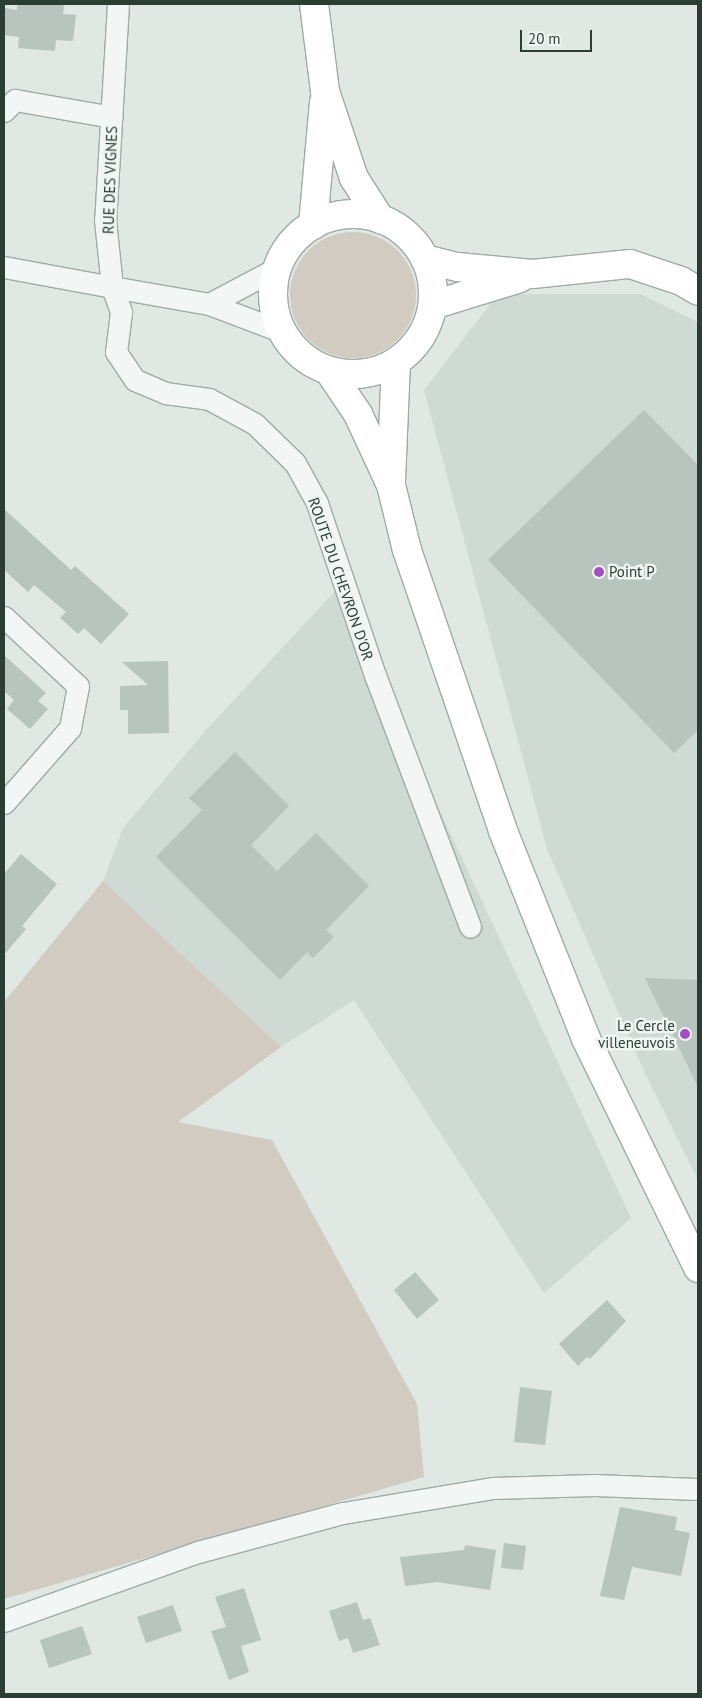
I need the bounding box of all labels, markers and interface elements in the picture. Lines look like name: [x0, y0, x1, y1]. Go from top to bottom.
scale bar: [522, 20, 594, 52]
text: 20 m: [528, 29, 561, 48]
street label: RUE DES VIGNES: [99, 125, 121, 235]
street label: ROUTE DU CHEVRON D'OR: [305, 495, 377, 663]
place label: Point P: [609, 563, 655, 581]
marker: Point P: [593, 566, 605, 578]
place label: Le Cercle villeneuvois: [598, 1016, 675, 1051]
marker: Le Cercle villeneuvois: [679, 1028, 691, 1040]

